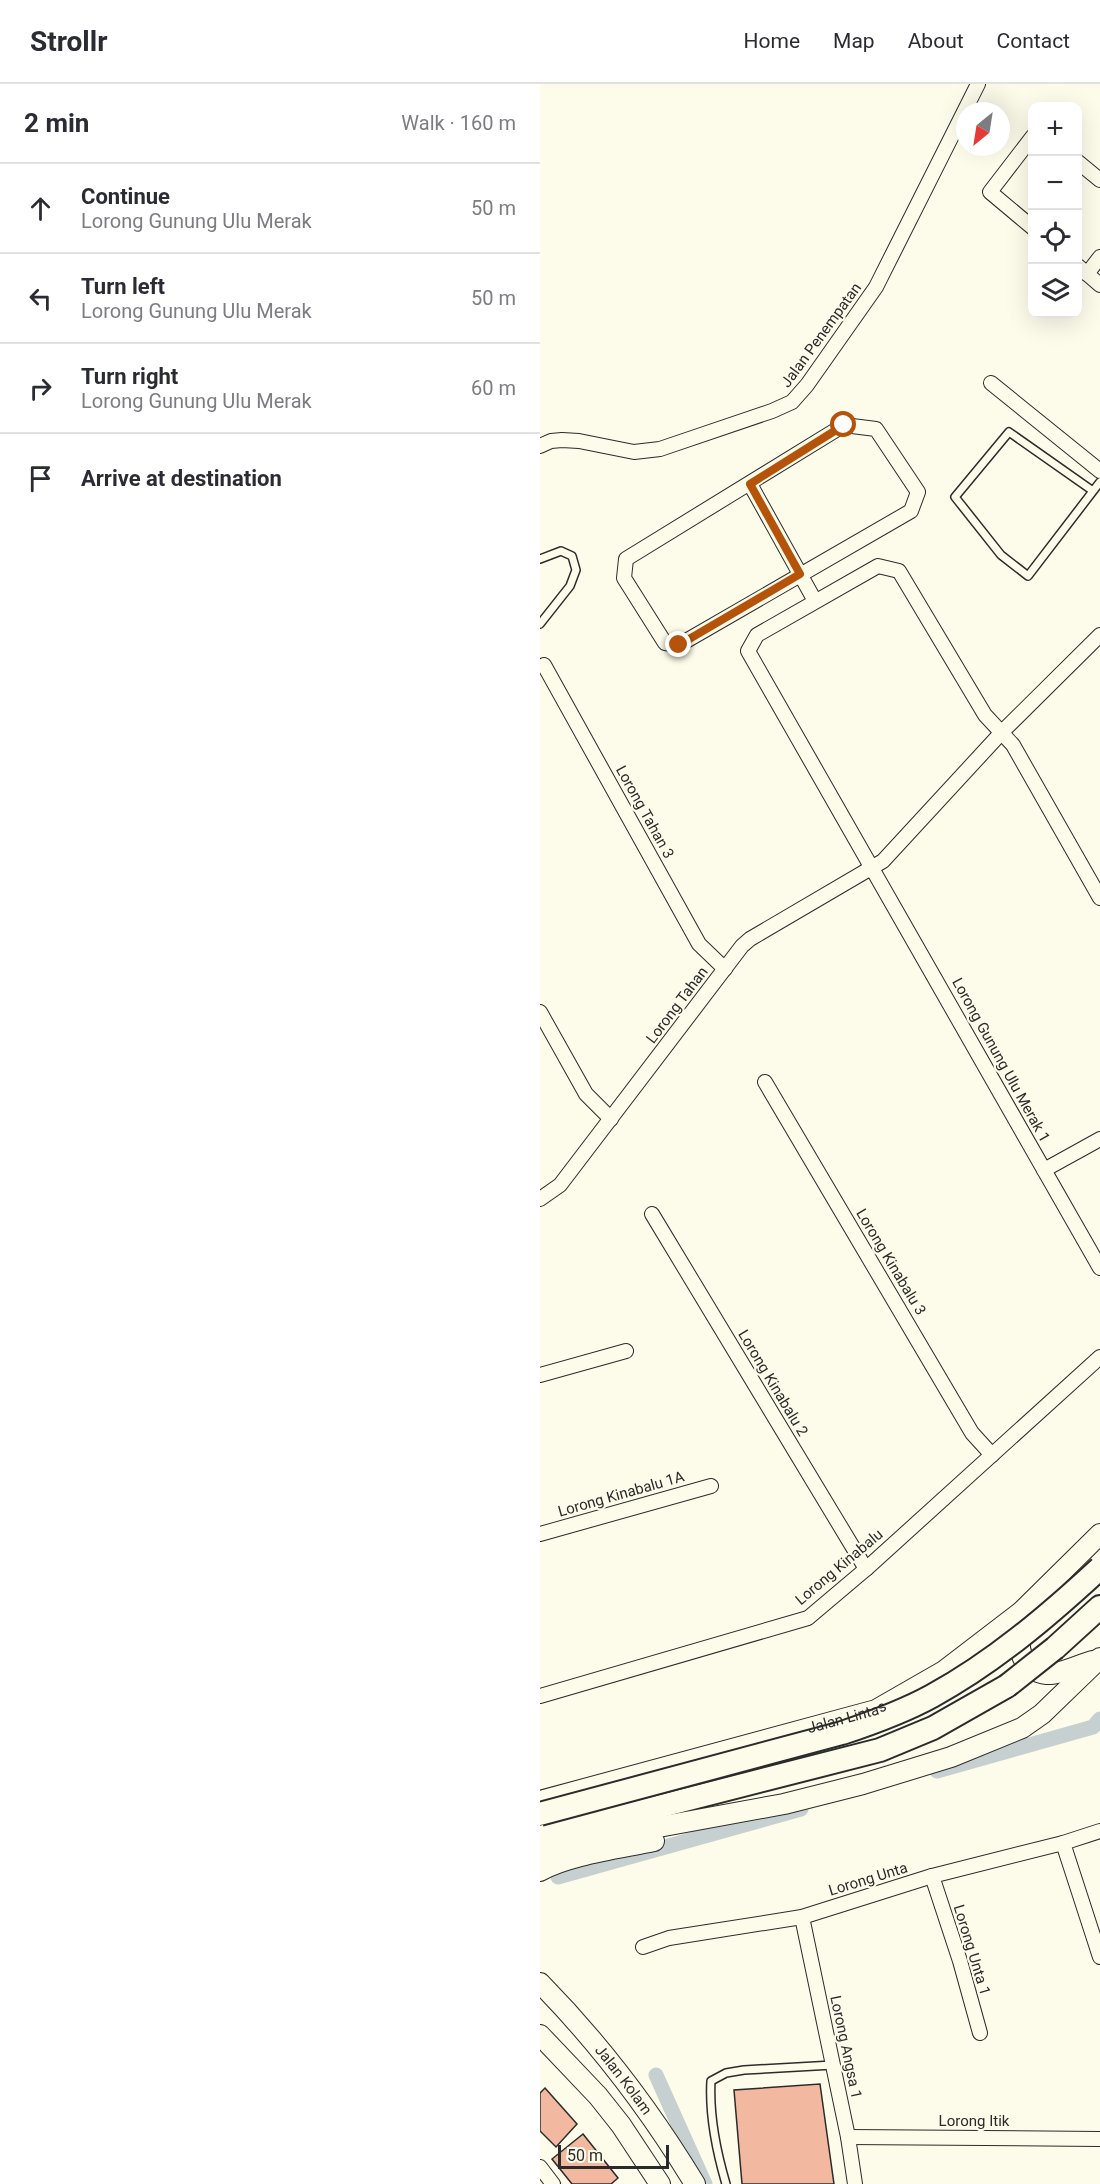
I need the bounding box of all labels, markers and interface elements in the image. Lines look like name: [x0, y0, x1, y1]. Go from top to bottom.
text: Strollr: [30, 25, 107, 58]
text: Home: [744, 29, 800, 53]
text: Map: [833, 29, 875, 53]
text: About: [908, 29, 964, 53]
text: Contact: [997, 29, 1070, 53]
north arrow: [956, 102, 1010, 156]
map controls: [1028, 102, 1082, 318]
button: +: [1028, 102, 1082, 156]
text: 2 min: [24, 108, 89, 138]
text: Walk · 160 m: [401, 111, 516, 135]
button: −: [1028, 156, 1082, 210]
text: Continue: [81, 184, 170, 209]
icon: ahead: [24, 192, 57, 225]
text: 50 m: [471, 196, 516, 220]
text: Lorong Gunung Ulu Merak: [81, 209, 312, 233]
button: locate: [1028, 210, 1082, 264]
button: layers: [1028, 264, 1082, 318]
text: Turn left: [81, 274, 165, 299]
street label: Jalan Penempatan: [777, 279, 865, 391]
icon: left: [24, 282, 57, 315]
text: 50 m: [471, 286, 516, 310]
text: Lorong Gunung Ulu Merak: [81, 299, 312, 323]
text: Turn right: [81, 364, 178, 389]
icon: right: [24, 372, 57, 405]
text: 60 m: [471, 376, 516, 400]
text: Lorong Gunung Ulu Merak: [81, 389, 312, 413]
route start: [830, 411, 856, 437]
icon: arrive: [24, 462, 57, 495]
text: Arrive at destination: [81, 466, 282, 491]
route end: [665, 631, 691, 657]
street label: Lorong Tahan 3: [612, 762, 678, 862]
street label: Lorong Tahan: [642, 963, 712, 1047]
street label: Lorong Gunung Ulu Merak 1: [948, 975, 1054, 1145]
street label: Lorong Kinabalu 3: [852, 1206, 930, 1318]
street label: Lorong Kinabalu 2: [734, 1327, 812, 1439]
street label: Lorong Kinabalu 1A: [556, 1467, 686, 1521]
street label: Lorong Kinabalu: [792, 1525, 886, 1609]
street label: Jalan Lintas: [805, 1697, 890, 1737]
street label: Lorong Unta: [826, 1858, 910, 1900]
street label: Lorong Unta 1: [950, 1903, 994, 1997]
street label: Lorong Angsa 1: [826, 1994, 866, 2100]
street label: Jalan Kolam: [591, 2041, 656, 2118]
street label: Lorong Itik: [939, 2112, 1010, 2130]
scale bar: [558, 2142, 669, 2170]
text: 50 m: [567, 2146, 603, 2165]

